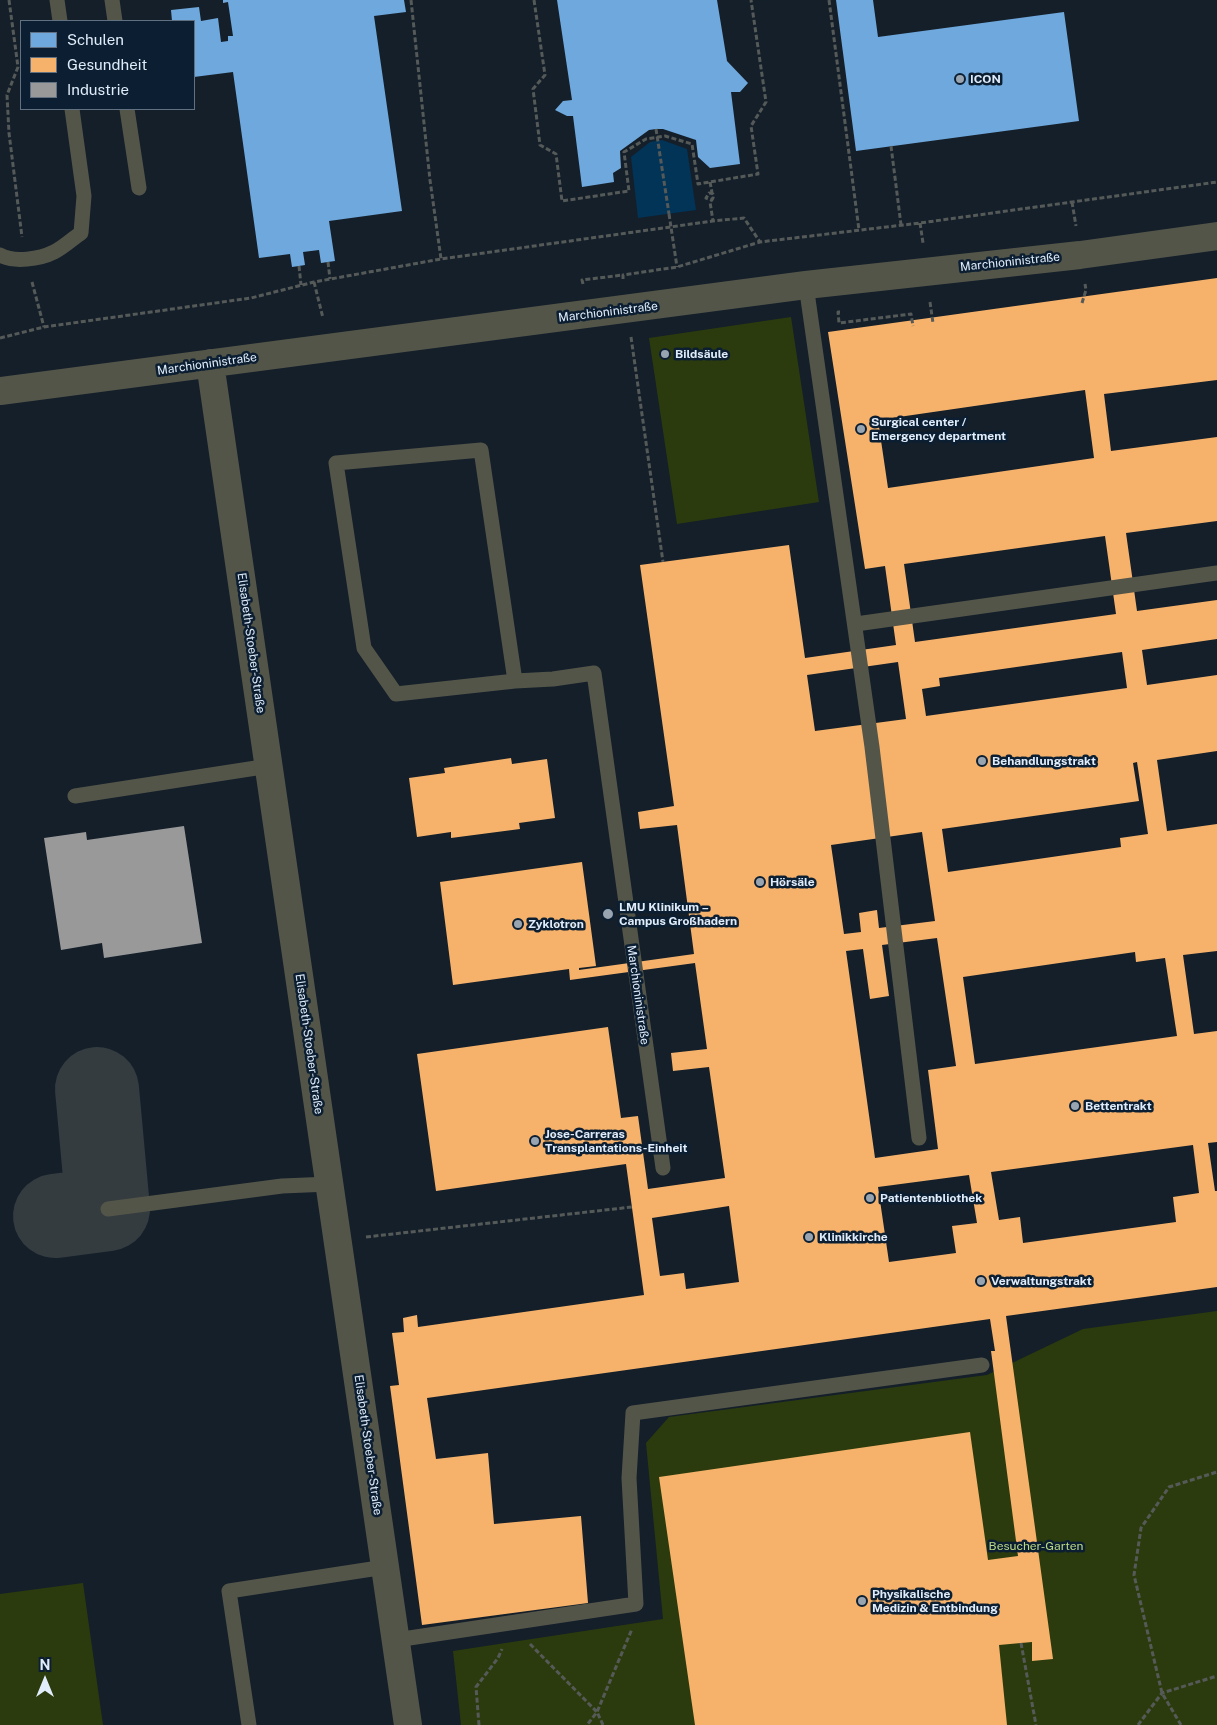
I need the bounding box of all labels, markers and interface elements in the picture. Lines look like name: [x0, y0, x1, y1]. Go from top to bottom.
legend: [20, 20, 195, 110]
text: Schulen: [67, 31, 124, 48]
text: Gesundheit: [67, 56, 147, 73]
place label: ICON: [970, 72, 1001, 86]
marker: ICON: [954, 73, 966, 85]
text: Industrie: [67, 81, 129, 98]
street label: Marchioninistraße: [959, 250, 1061, 274]
street label: Marchioninistraße: [557, 299, 659, 325]
place label: Bildsäule: [675, 347, 728, 361]
marker: Bildsäule: [659, 348, 671, 360]
street label: Marchioninistraße: [156, 350, 258, 378]
place label: Surgical center / Emergency department: [871, 415, 1006, 443]
marker: Surgical center / Emergency department: [855, 423, 867, 435]
street label: Elisabeth-Stoeber-Straße: [234, 572, 268, 714]
place label: Behandlungstrakt: [992, 754, 1096, 768]
marker: Behandlungstrakt: [976, 755, 988, 767]
place label: Hörsäle: [770, 875, 815, 889]
marker: Hörsäle: [754, 876, 766, 888]
place label: LMU Klinikum – Campus Großhadern: [619, 900, 737, 928]
marker: LMU Klinikum – Campus Großhadern: [601, 907, 615, 921]
place label: Zyklotron: [528, 917, 584, 931]
marker: Zyklotron: [512, 918, 524, 930]
street label: Marchioninistraße: [624, 944, 652, 1046]
street label: Elisabeth-Stoeber-Straße: [292, 973, 326, 1115]
place label: Bettentrakt: [1085, 1099, 1152, 1113]
marker: Bettentrakt: [1069, 1100, 1081, 1112]
place label: Jose-Carreras Transplantations-Einheit: [545, 1127, 688, 1155]
marker: Jose-Carreras Transplantations-Einheit: [529, 1135, 541, 1147]
place label: Patientenbliothek: [880, 1191, 982, 1205]
marker: Patientenbliothek: [864, 1192, 876, 1204]
place label: Klinikkirche: [819, 1230, 888, 1244]
marker: Klinikkirche: [803, 1231, 815, 1243]
place label: Verwaltungstrakt: [991, 1274, 1092, 1288]
marker: Verwaltungstrakt: [975, 1275, 987, 1287]
street label: Elisabeth-Stoeber-Straße: [351, 1374, 385, 1516]
park label: Besucher-Garten: [989, 1539, 1083, 1553]
place label: Physikalische Medizin & Entbindung: [872, 1587, 998, 1615]
marker: Physikalische Medizin & Entbindung: [856, 1595, 868, 1607]
north arrow: [20, 1655, 70, 1705]
text: N: [40, 1657, 50, 1673]

